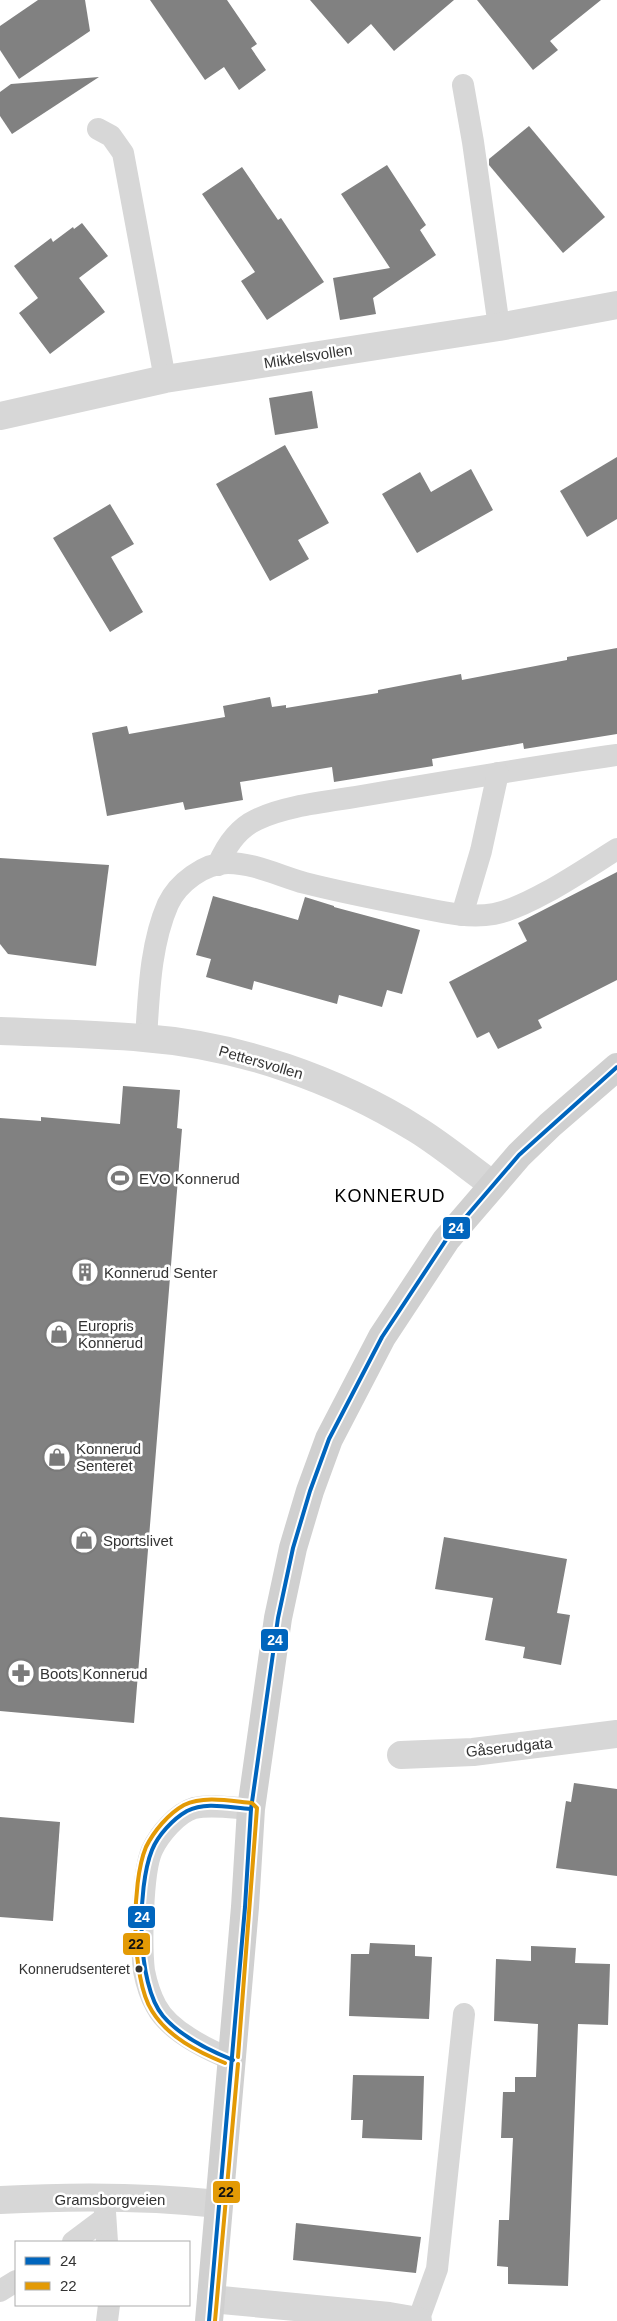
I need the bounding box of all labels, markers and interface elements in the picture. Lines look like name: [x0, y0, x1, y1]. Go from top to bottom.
street label: Mikkelsvollen: [263, 341, 353, 371]
street label: Pettersvollen: [217, 1042, 305, 1082]
sports icon: EVO Konnerud: [105, 1163, 135, 1193]
place label: EVO Konnerud: [139, 1170, 240, 1187]
district label: KONNERUD: [334, 1186, 446, 1206]
line badge: 24: [442, 1216, 471, 1240]
text: 24: [448, 1220, 464, 1236]
building icon: Konnerud Senter: [70, 1257, 100, 1287]
place label: Konnerud Senter: [104, 1264, 217, 1281]
place label: Europris Konnerud: [78, 1317, 143, 1351]
shop icon: Europris Konnerud: [44, 1319, 74, 1349]
place label: Konnerud Senteret: [76, 1440, 141, 1474]
shop icon: Konnerud Senteret: [42, 1442, 72, 1472]
shop icon: Sportslivet: [69, 1525, 99, 1555]
place label: Sportslivet: [103, 1532, 174, 1549]
line badge: 24: [260, 1628, 289, 1652]
text: 24: [267, 1632, 283, 1648]
pharmacy icon: Boots Konnerud: [6, 1658, 36, 1688]
place label: Boots Konnerud: [40, 1665, 148, 1682]
street label: Gåserudgata: [465, 1734, 554, 1760]
line badge: 24: [127, 1905, 156, 1929]
text: 24: [134, 1909, 150, 1925]
line badge: 22: [122, 1932, 151, 1956]
text: 22: [128, 1936, 144, 1952]
place label: Konnerudsenteret: [19, 1961, 130, 1977]
marker: Konnerudsenteret: [134, 1964, 144, 1974]
line badge: 22: [212, 2180, 241, 2204]
text: 22: [218, 2184, 234, 2200]
street label: Gramsborgveien: [55, 2191, 165, 2208]
legend: [15, 2241, 190, 2306]
text: 24: [60, 2252, 77, 2269]
text: 22: [60, 2277, 77, 2294]

